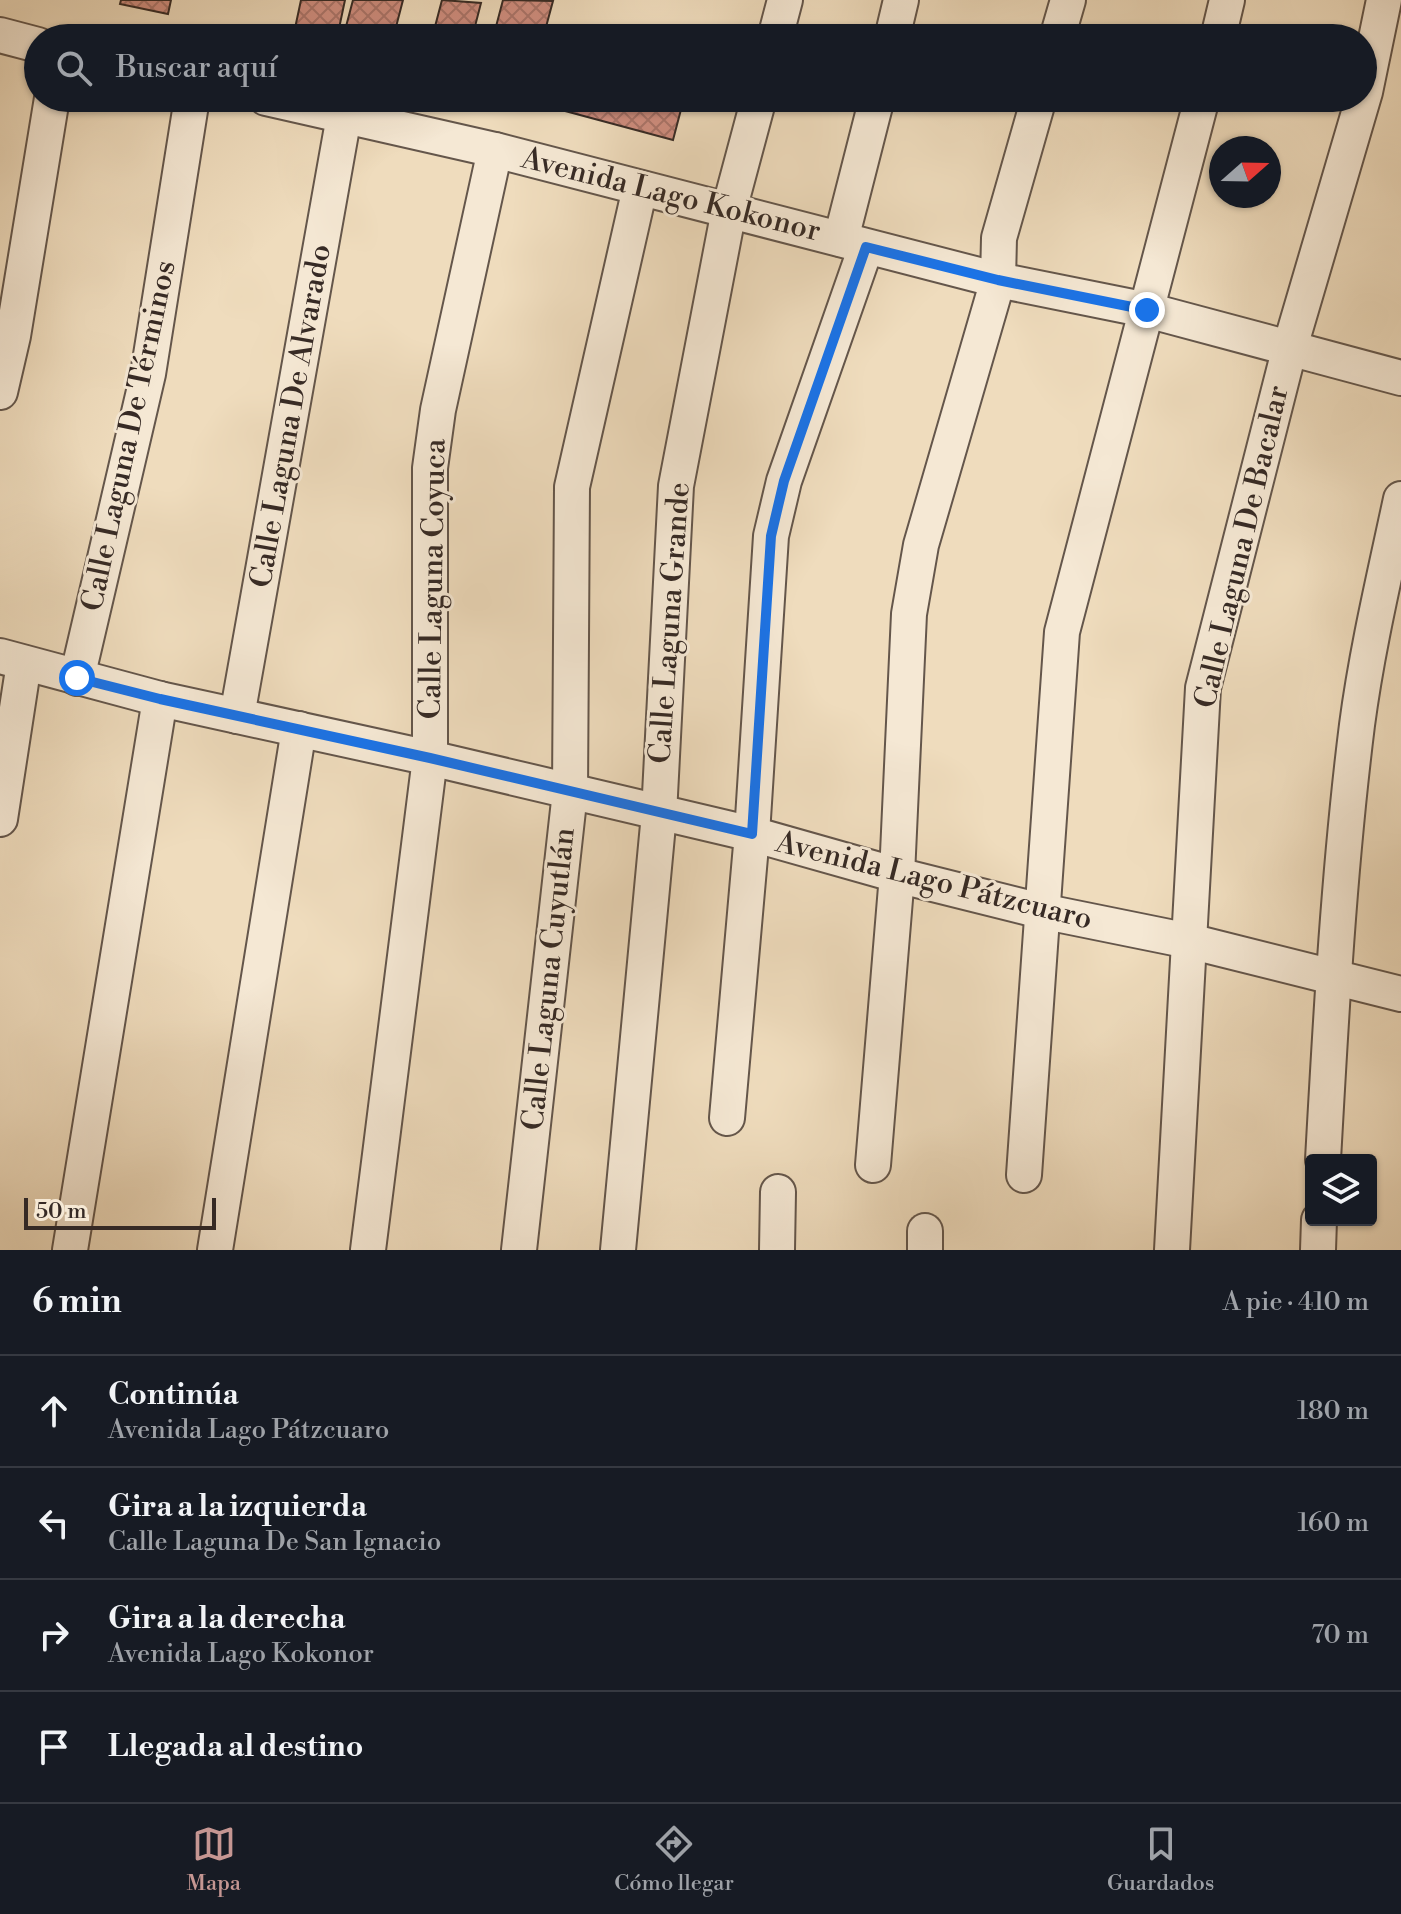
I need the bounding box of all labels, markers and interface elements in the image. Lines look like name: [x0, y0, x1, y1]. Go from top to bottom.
search box: [24, 24, 1377, 112]
icon: search: [52, 46, 96, 90]
text: Buscar aquí: [116, 49, 278, 87]
north arrow: [1209, 136, 1281, 208]
street label: Avenida Lago Kokonor: [517, 139, 825, 251]
street label: Calle Laguna De Alvarado: [242, 241, 340, 591]
street label: Calle Laguna De Términos: [73, 257, 185, 615]
route end: [1129, 292, 1165, 328]
street label: Calle Laguna De Bacalar: [1186, 382, 1298, 712]
street label: Calle Laguna Coyuca: [412, 438, 454, 720]
street label: Calle Laguna Grande: [641, 481, 699, 765]
route start: [59, 660, 95, 696]
street label: Avenida Lago Pátzcuaro: [771, 823, 1096, 939]
street label: Calle Laguna Cuyutlán: [514, 826, 584, 1132]
map controls: [1305, 1154, 1377, 1226]
button: layers: [1305, 1154, 1377, 1226]
scale bar: [24, 1194, 216, 1230]
text: 50 m: [36, 1198, 87, 1225]
text: 6 min: [32, 1281, 122, 1323]
text: A pie · 410 m: [1223, 1286, 1369, 1318]
text: Continúa: [108, 1376, 239, 1414]
icon: ahead: [32, 1389, 76, 1433]
text: 180 m: [1297, 1395, 1369, 1427]
text: Avenida Lago Pátzcuaro: [108, 1414, 389, 1446]
text: Gira a la izquierda: [108, 1488, 367, 1526]
icon: left: [32, 1501, 76, 1545]
text: 160 m: [1298, 1507, 1369, 1539]
text: Calle Laguna De San Ignacio: [108, 1526, 441, 1558]
text: Gira a la derecha: [108, 1600, 345, 1638]
icon: right: [32, 1613, 76, 1657]
text: 70 m: [1311, 1619, 1369, 1651]
text: Avenida Lago Kokonor: [108, 1638, 374, 1670]
icon: arrive: [32, 1725, 76, 1769]
text: Llegada al destino: [108, 1728, 363, 1766]
tab: Mapa: [187, 1822, 241, 1897]
tab: Cómo llegar: [614, 1822, 734, 1897]
tab: Guardados: [1107, 1822, 1214, 1897]

